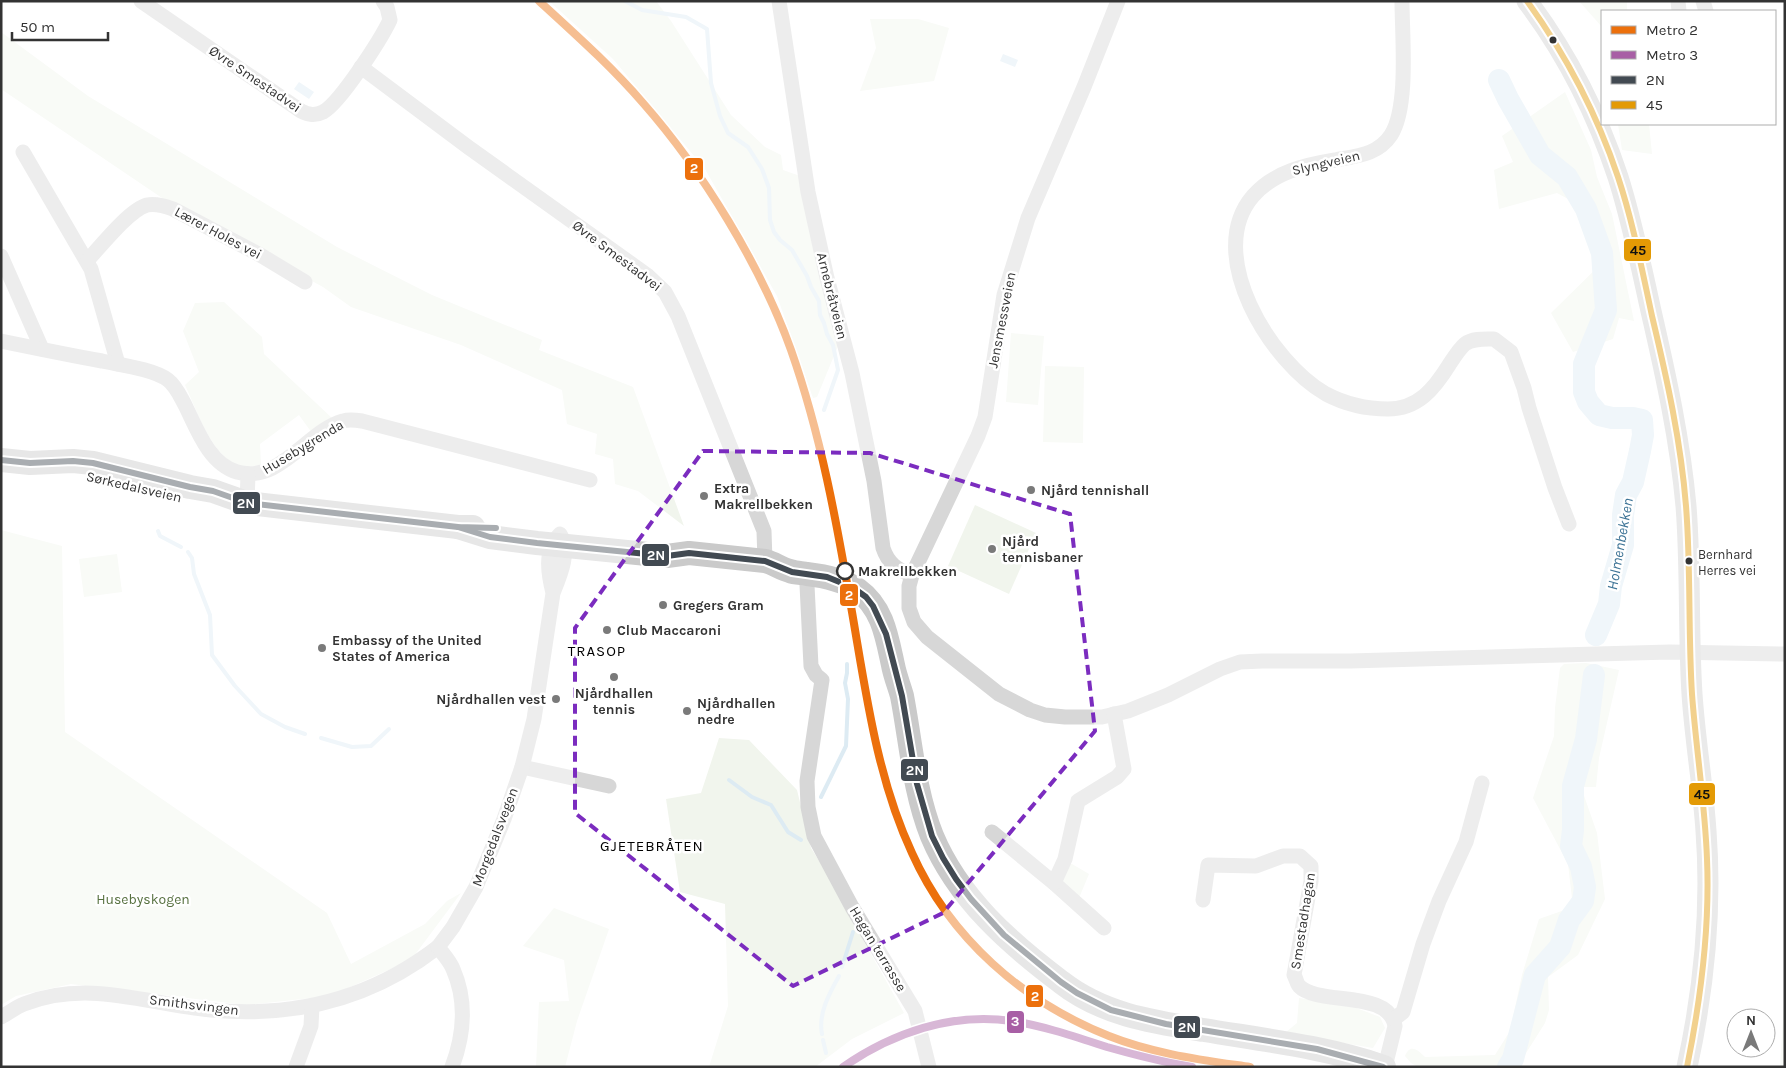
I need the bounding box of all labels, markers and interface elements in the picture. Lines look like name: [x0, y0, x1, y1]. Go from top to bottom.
scale bar: [12, 10, 109, 42]
legend: [1601, 10, 1776, 125]
text: 50 m: [20, 18, 55, 36]
text: Metro 2: [1646, 21, 1698, 39]
unlabelled marker: [1548, 35, 1558, 45]
street label: Øvre Smestadvei: [206, 42, 304, 116]
text: Metro 3: [1646, 46, 1698, 64]
text: 2N: [1646, 71, 1665, 89]
text: 45: [1646, 96, 1663, 114]
street label: Slyngveien: [1290, 147, 1362, 179]
line badge: 2: [684, 157, 704, 181]
text: 2: [690, 160, 698, 177]
street label: Lærer Holes vei: [172, 203, 264, 263]
street label: Øvre Smestadvei: [569, 217, 665, 295]
line badge: 45: [1623, 238, 1652, 262]
text: 45: [1630, 242, 1646, 259]
street label: Arnebråtveien: [813, 251, 851, 341]
street label: Jensmessveien: [984, 270, 1020, 370]
street label: Husebygrenda: [259, 416, 347, 478]
street label: Sørkedalsveien: [85, 468, 183, 506]
place label: Extra Makrellbekken: [714, 480, 813, 513]
place label: Njård tennishall: [1041, 482, 1149, 499]
marker: Njård tennishall: [1025, 484, 1037, 496]
marker: Extra Makrellbekken: [698, 490, 710, 502]
line badge: 2N: [232, 491, 261, 515]
text: 2N: [237, 495, 255, 512]
water label: Holmenbekken: [1603, 497, 1637, 591]
place label: Njård tennisbaner: [1002, 533, 1083, 566]
line badge: 2N: [641, 543, 670, 567]
marker: Njård tennisbaner: [986, 543, 998, 555]
text: 2N: [647, 547, 665, 564]
place label: Bernhard Herres vei: [1698, 547, 1756, 578]
marker: Bernhard Herres vei: [1684, 556, 1694, 566]
marker: Makrellbekken: [836, 562, 854, 580]
place label: Makrellbekken: [858, 563, 957, 580]
line badge: 2: [839, 583, 859, 607]
text: 2: [845, 587, 853, 604]
place label: Gregers Gram: [673, 597, 764, 614]
marker: Gregers Gram: [657, 599, 669, 611]
place label: Club Maccaroni: [617, 622, 721, 639]
marker: Club Maccaroni: [601, 624, 613, 636]
place label: Embassy of the United States of America: [332, 632, 482, 665]
marker: Embassy of the United States of America: [316, 642, 328, 654]
district label: TRASOP: [568, 642, 626, 660]
marker: Njårdhallen tennis: [608, 671, 620, 683]
place label: Njårdhallen tennis: [575, 685, 653, 718]
place label: Njårdhallen vest: [436, 691, 546, 708]
marker: Njårdhallen vest: [550, 693, 562, 705]
place label: Njårdhallen nedre: [697, 695, 776, 728]
marker: Njårdhallen nedre: [681, 705, 693, 717]
line badge: 2N: [900, 758, 929, 782]
text: 2N: [906, 762, 924, 779]
line badge: 45: [1688, 782, 1716, 806]
street label: Morgedalsvegen: [468, 785, 522, 889]
text: 45: [1694, 786, 1710, 803]
district label: GJETEBRÅTEN: [600, 837, 704, 855]
street label: Smestadhagan: [1287, 871, 1319, 971]
park label: Husebyskogen: [96, 891, 190, 908]
street label: Hagan terrasse: [846, 903, 910, 995]
line badge: 2: [1025, 984, 1044, 1008]
text: 2: [1031, 988, 1039, 1005]
street label: Smithsvingen: [148, 991, 240, 1019]
north arrow: [1726, 1008, 1776, 1058]
line badge: 3: [1006, 1010, 1025, 1034]
text: N: [1746, 1012, 1756, 1029]
text: 3: [1011, 1013, 1019, 1030]
line badge: 2N: [1173, 1015, 1201, 1039]
text: 2N: [1178, 1019, 1196, 1036]

